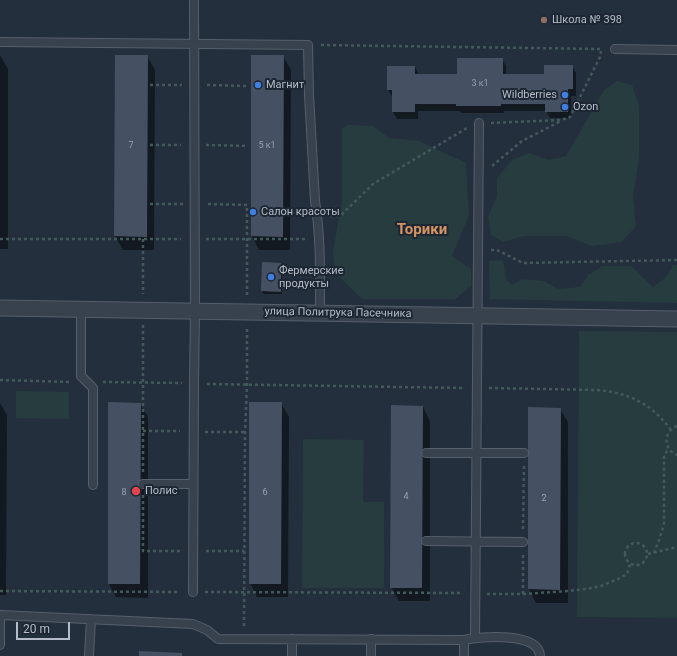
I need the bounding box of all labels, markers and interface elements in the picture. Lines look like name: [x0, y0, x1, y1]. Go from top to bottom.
place label: Школа № 398: [552, 13, 622, 27]
marker: Школа № 398: [539, 15, 549, 25]
place label: Магнит: [266, 78, 304, 92]
house number: 3 к1: [471, 79, 489, 89]
marker: Магнит: [253, 80, 263, 90]
place label: Wildberries: [502, 88, 557, 102]
marker: Wildberries: [560, 90, 570, 100]
place label: Ozon: [573, 100, 598, 114]
marker: Ozon: [560, 102, 570, 112]
house number: 7: [128, 141, 134, 151]
house number: 5 к1: [258, 141, 276, 151]
place label: Салон красоты: [261, 205, 340, 219]
marker: Салон красоты: [248, 207, 258, 217]
district label: Торики: [397, 221, 447, 239]
place label: Фермерские продукты: [279, 264, 344, 290]
marker: Фермерские продукты: [266, 272, 276, 282]
street label: улица Политрука Пасечника: [264, 305, 412, 321]
place label: Полис: [145, 484, 178, 498]
marker: Полис: [130, 485, 142, 497]
house number: 8: [121, 488, 127, 498]
house number: 6: [262, 488, 268, 498]
house number: 4: [403, 492, 409, 502]
house number: 2: [541, 494, 547, 504]
scale bar: [18, 614, 72, 640]
text: 20 m: [23, 622, 50, 636]

